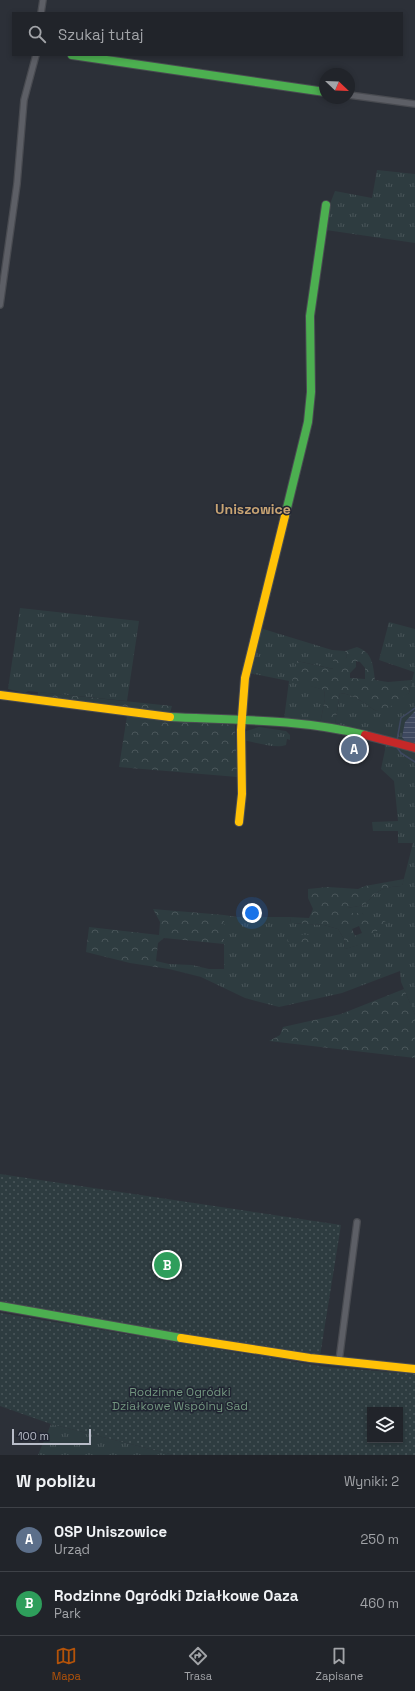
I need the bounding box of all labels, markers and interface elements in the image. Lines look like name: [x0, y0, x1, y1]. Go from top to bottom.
search box: [12, 12, 403, 56]
icon: search: [26, 23, 48, 45]
text: Szukaj tutaj: [58, 25, 144, 44]
north arrow: [319, 68, 355, 104]
district label: Uniszowice: [215, 500, 291, 518]
pin: A: [341, 734, 367, 764]
your location: [242, 903, 262, 923]
pin: B: [154, 1250, 180, 1280]
park label: Rodzinne Ogródki Działkowe Wspólny Sad: [112, 1384, 248, 1414]
map controls: [367, 1407, 403, 1443]
button: layers: [367, 1407, 403, 1443]
scale bar: [12, 1427, 91, 1446]
text: 100 m: [18, 1429, 49, 1443]
text: W pobliżu: [16, 1470, 96, 1492]
text: Wyniki: 2: [344, 1473, 399, 1490]
text: OSP Uniszowice: [54, 1522, 167, 1541]
text: A: [25, 1531, 33, 1548]
text: 250 m: [361, 1531, 399, 1548]
text: Urząd: [54, 1541, 90, 1558]
text: Rodzinne Ogródki Działkowe Oaza: [54, 1586, 299, 1605]
text: B: [25, 1595, 33, 1612]
text: 460 m: [360, 1595, 399, 1612]
text: Park: [54, 1605, 81, 1622]
tab: Mapa: [52, 1645, 81, 1683]
tab: Trasa: [184, 1645, 212, 1683]
tab: Zapisane: [316, 1645, 363, 1683]

